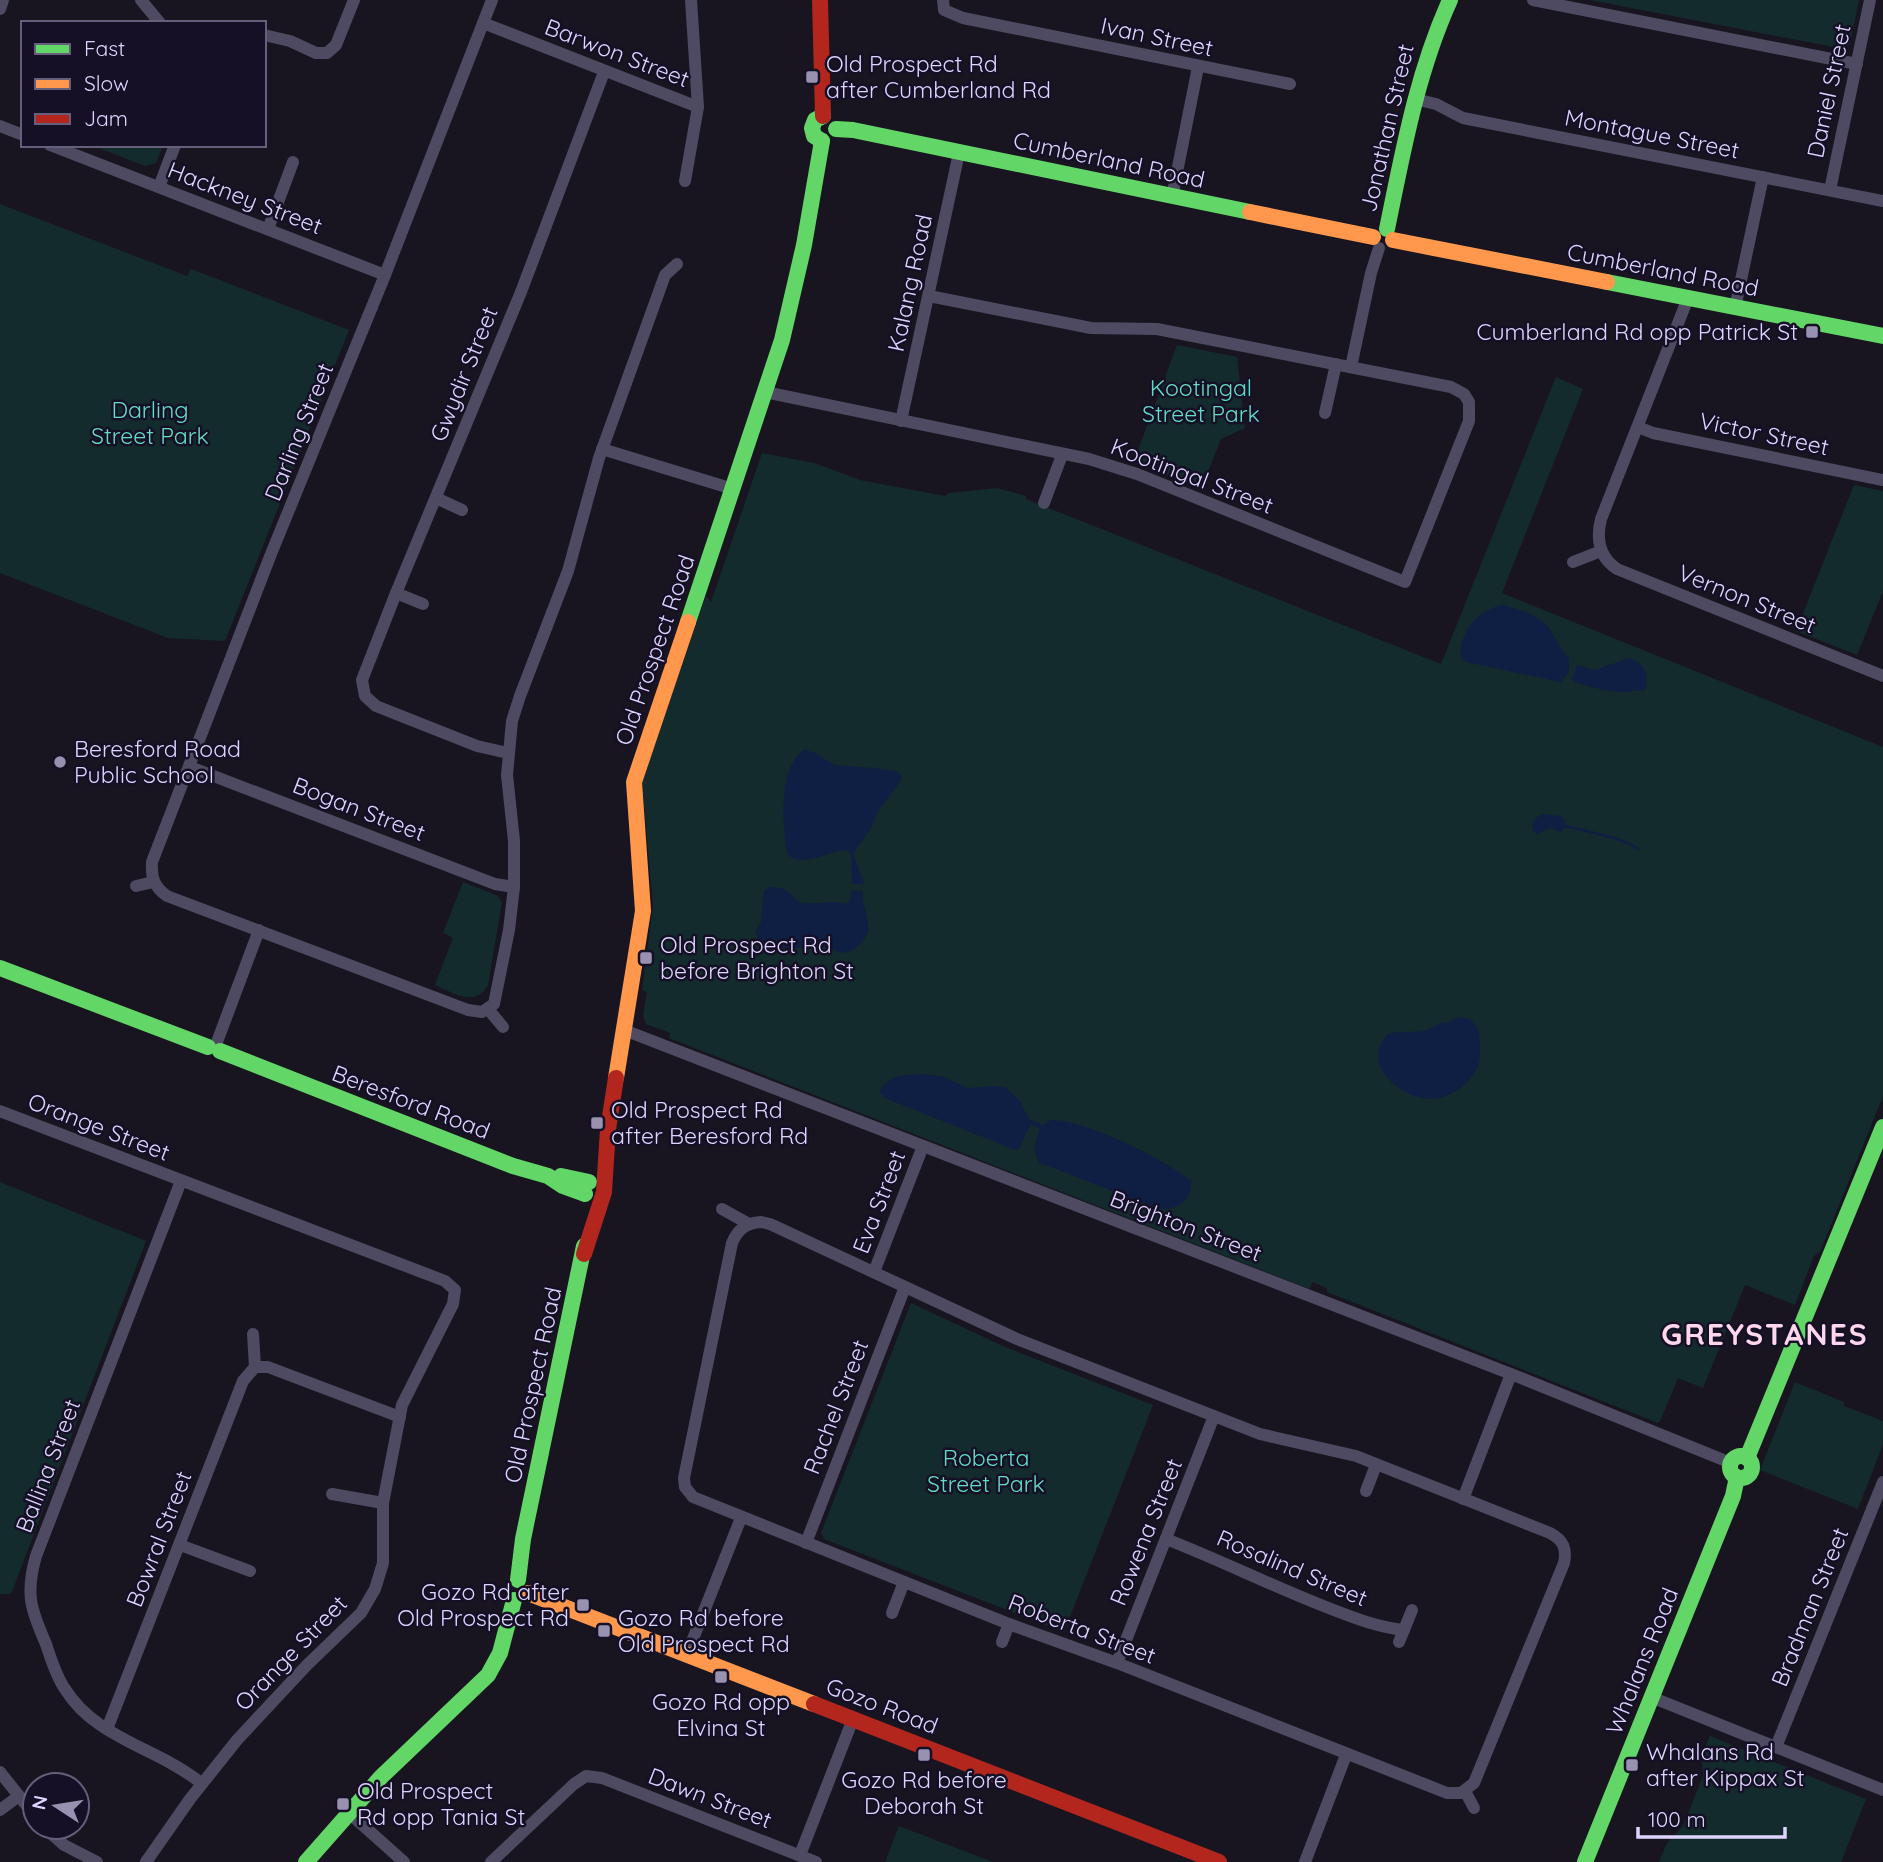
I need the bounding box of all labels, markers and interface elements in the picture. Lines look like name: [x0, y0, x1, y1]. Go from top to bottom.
street label: Ivan Street: [1098, 10, 1216, 63]
street label: Barwon Street: [541, 12, 694, 93]
legend: [21, 21, 266, 147]
street label: Daniel Street: [1800, 21, 1857, 160]
text: Fast: [84, 35, 125, 61]
street label: Jonathan Street: [1353, 41, 1420, 215]
place label: Old Prospect Rd after Cumberland Rd: [826, 49, 1051, 104]
marker: Old Prospect Rd after Cumberland Rd: [804, 69, 820, 85]
text: Slow: [84, 70, 129, 96]
street label: Montague Street: [1562, 102, 1742, 165]
text: Jam: [84, 105, 128, 131]
street label: Cumberland Road: [1011, 125, 1207, 194]
street label: Hackney Street: [164, 155, 327, 240]
street label: Kalang Road: [881, 212, 938, 354]
street label: Cumberland Road: [1565, 237, 1761, 302]
street label: Gwydir Street: [423, 302, 504, 446]
place label: Cumberland Rd opp Patrick St: [1477, 317, 1798, 346]
marker: Cumberland Rd opp Patrick St: [1804, 324, 1820, 340]
street label: Darling Street: [258, 358, 339, 505]
park label: Kootingal Street Park: [1142, 373, 1260, 428]
park label: Darling Street Park: [91, 395, 209, 450]
street label: Victor Street: [1697, 406, 1832, 461]
street label: Kootingal Street: [1107, 431, 1278, 520]
street label: Old Prospect Road: [608, 551, 701, 749]
street label: Vernon Street: [1674, 558, 1821, 639]
place label: Beresford Road Public School: [74, 734, 241, 789]
marker: Beresford Road Public School: [52, 754, 68, 770]
street label: Bogan Street: [289, 770, 430, 847]
place label: Old Prospect Rd before Brighton St: [660, 930, 854, 985]
marker: Old Prospect Rd before Brighton St: [638, 950, 654, 966]
street label: Beresford Road: [328, 1058, 494, 1145]
street label: Orange Street: [24, 1086, 174, 1167]
place label: Old Prospect Rd after Beresford Rd: [611, 1095, 808, 1150]
marker: Old Prospect Rd after Beresford Rd: [589, 1115, 605, 1131]
street label: Eva Street: [846, 1146, 911, 1257]
street label: Brighton Street: [1106, 1183, 1266, 1268]
street label: Old Prospect Road: [498, 1284, 567, 1486]
district label: GREYSTANES: [1661, 1315, 1869, 1353]
street label: Rachel Street: [797, 1335, 875, 1478]
street label: Ballina Street: [9, 1395, 86, 1537]
park label: Roberta Street Park: [927, 1443, 1045, 1498]
street label: Rowena Street: [1103, 1454, 1188, 1609]
street label: Bowral Street: [119, 1467, 198, 1611]
street label: Rosalind Street: [1213, 1523, 1372, 1612]
street label: Bradman Street: [1764, 1523, 1855, 1690]
place label: Gozo Rd after Old Prospect Rd: [397, 1577, 569, 1632]
street label: Whalans Road: [1599, 1583, 1684, 1739]
street label: Roberta Street: [1004, 1587, 1160, 1670]
street label: Orange Street: [228, 1589, 353, 1716]
marker: Gozo Rd after Old Prospect Rd: [575, 1597, 591, 1613]
place label: Gozo Rd before Old Prospect Rd: [618, 1603, 790, 1658]
marker: Gozo Rd before Old Prospect Rd: [596, 1623, 612, 1639]
marker: Gozo Rd opp Elvina St: [713, 1669, 729, 1685]
street label: Gozo Road: [822, 1671, 942, 1740]
place label: Gozo Rd opp Elvina St: [652, 1687, 790, 1742]
place label: Whalans Rd after Kippax St: [1646, 1737, 1805, 1792]
marker: Gozo Rd before Deborah St: [916, 1747, 932, 1763]
marker: Whalans Rd after Kippax St: [1624, 1757, 1640, 1773]
street label: Dawn Street: [644, 1761, 776, 1834]
place label: Gozo Rd before Deborah St: [841, 1765, 1007, 1820]
north arrow: [21, 1771, 91, 1841]
place label: Old Prospect Rd opp Tania St: [357, 1776, 525, 1831]
text: N: [26, 1793, 53, 1812]
marker: Old Prospect Rd opp Tania St: [335, 1796, 351, 1812]
scale bar: [1638, 1796, 1785, 1840]
text: 100 m: [1648, 1806, 1706, 1832]

